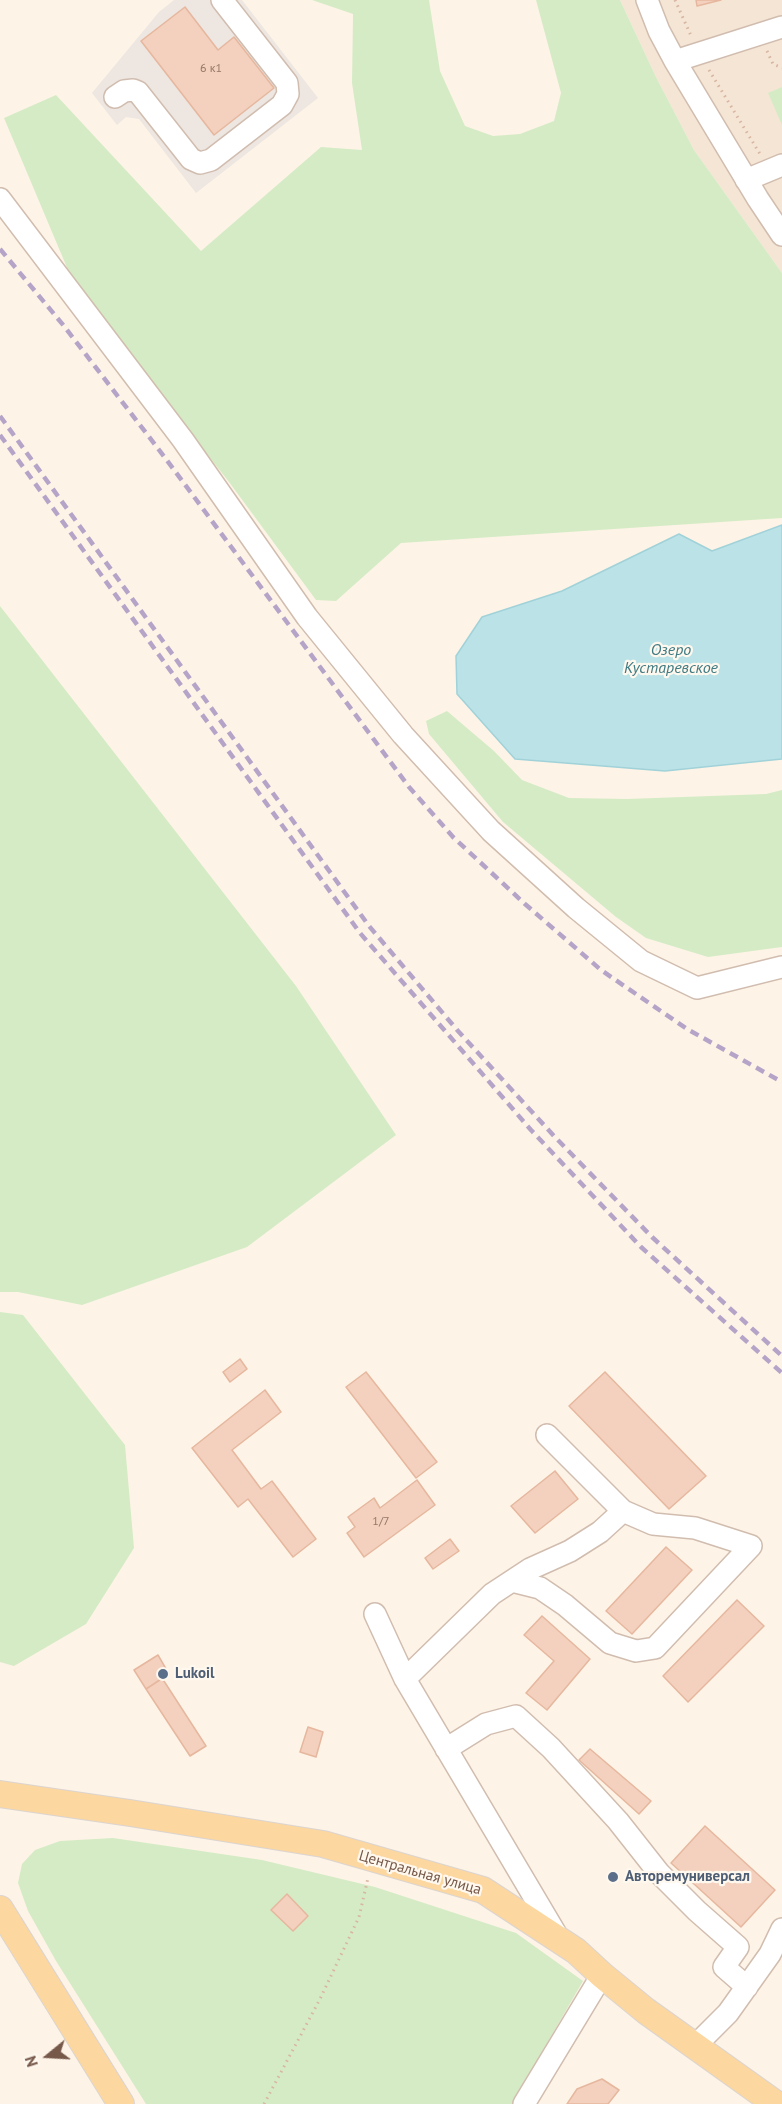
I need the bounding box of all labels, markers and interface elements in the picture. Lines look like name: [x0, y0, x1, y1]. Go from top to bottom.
house number: 6 к1: [200, 62, 222, 76]
water label: Озеро Кустаревское: [624, 640, 718, 678]
house number: 1/7: [372, 1515, 390, 1529]
place label: Lukoil: [175, 1665, 214, 1683]
marker: Lukoil: [156, 1667, 170, 1681]
street label: Центральная улица: [357, 1847, 483, 1899]
place label: Авторемуниверсал: [625, 1868, 750, 1886]
marker: Авторемуниверсал: [606, 1870, 620, 1884]
north arrow: [18, 2026, 78, 2086]
text: N: [20, 2053, 42, 2070]

